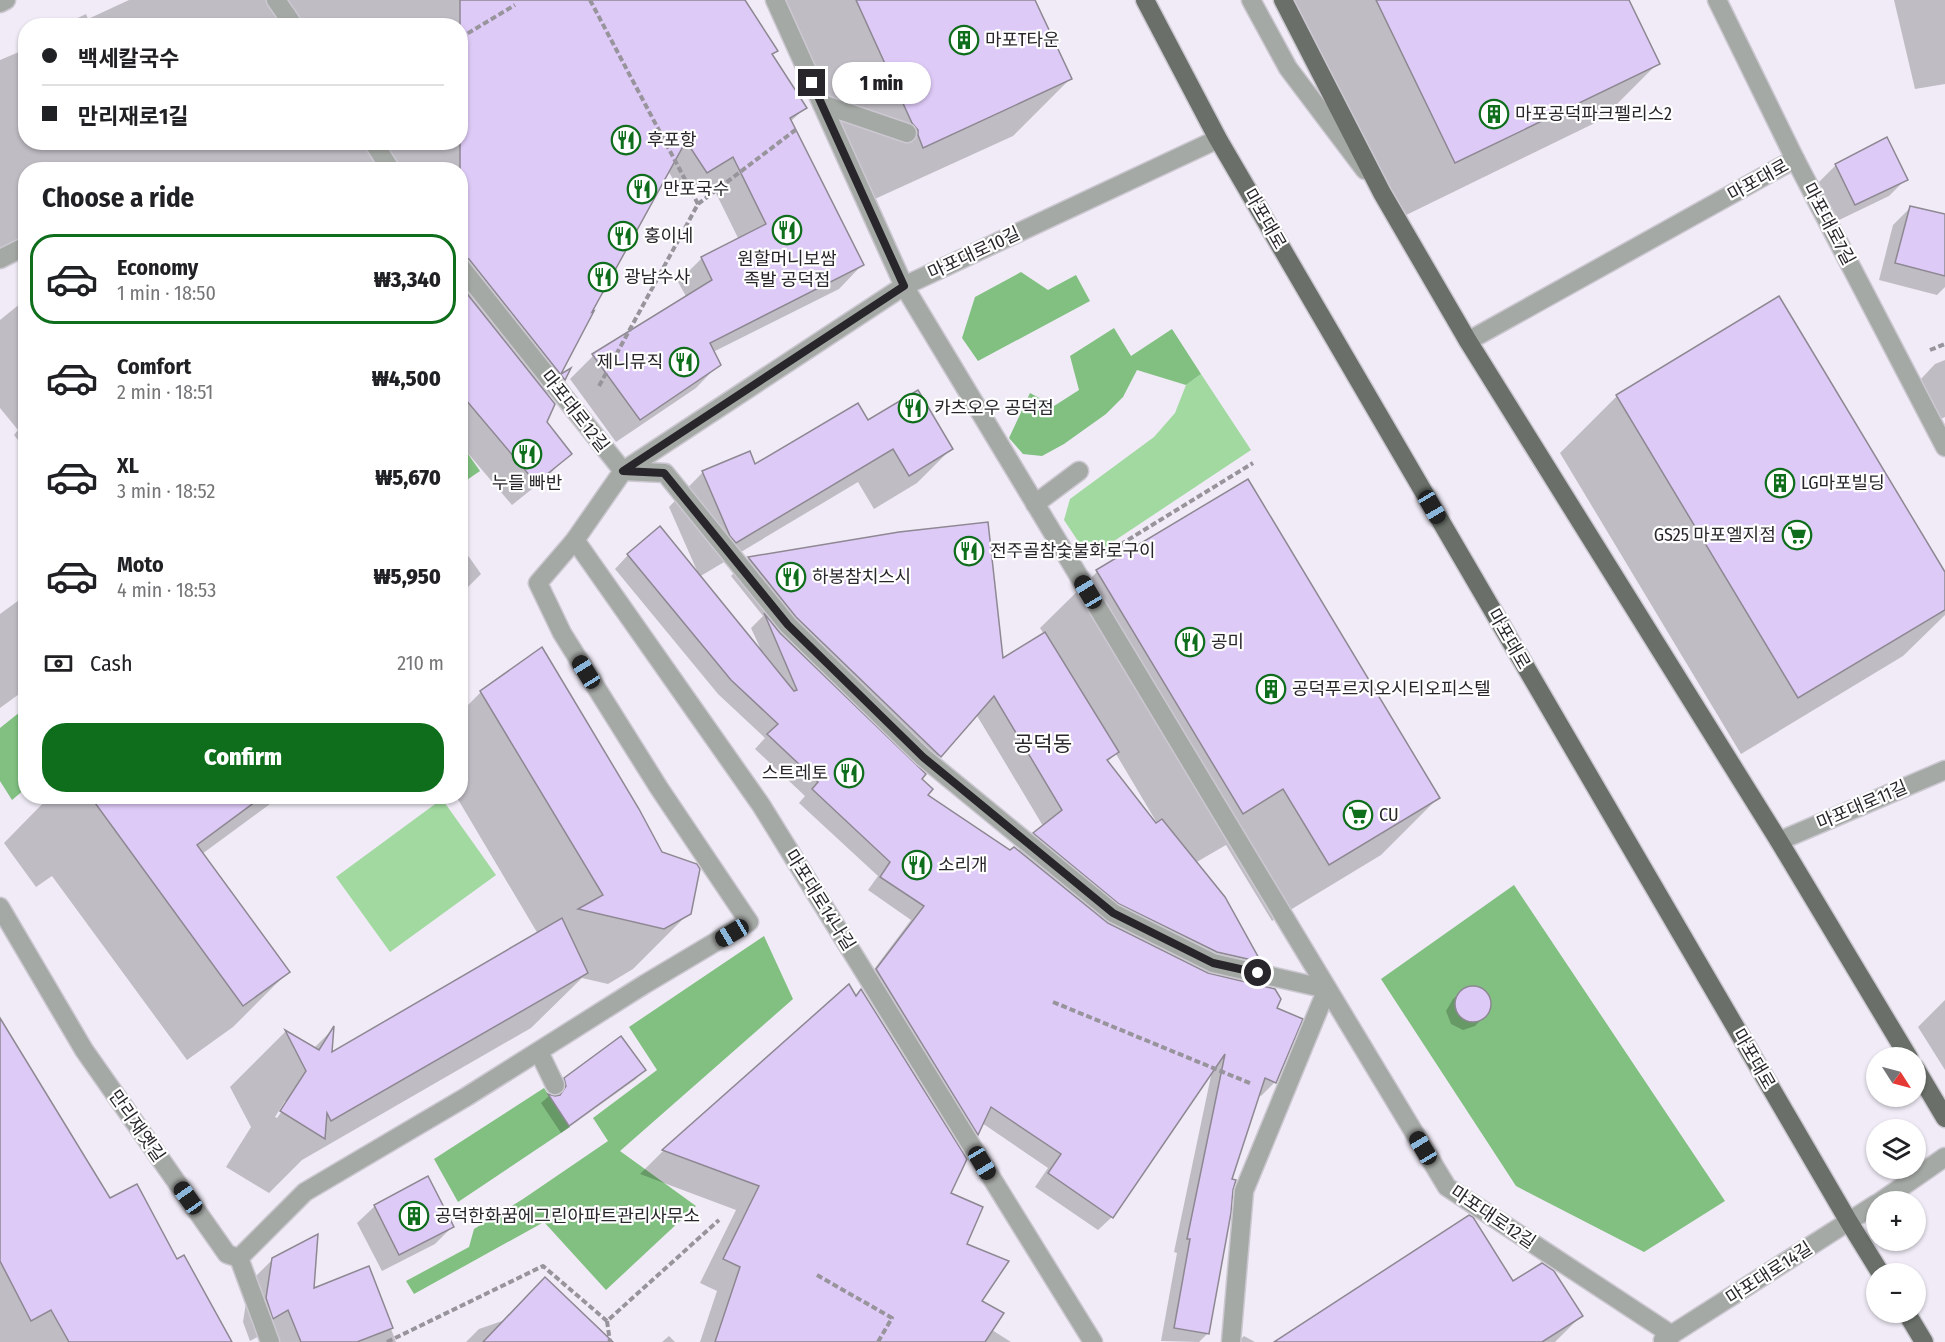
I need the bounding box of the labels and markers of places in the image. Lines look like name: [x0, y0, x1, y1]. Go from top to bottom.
building icon: 마포T타운: [948, 24, 980, 56]
place label: 마포T타운: [985, 29, 1060, 51]
building icon: 마포공덕파크펠리스2: [1478, 98, 1510, 130]
place label: 마포공덕파크펠리스2: [1515, 103, 1672, 125]
restaurant icon: 후포항: [610, 124, 642, 156]
place label: 후포항: [647, 129, 697, 151]
restaurant icon: 만포국수: [626, 173, 658, 205]
place label: 만포국수: [663, 178, 729, 200]
restaurant icon: 원할머니보쌈 족발 공덕점: [771, 214, 803, 246]
restaurant icon: 홍이네: [607, 220, 639, 252]
place label: 홍이네: [644, 225, 694, 247]
place label: 원할머니보쌈 족발 공덕점: [737, 248, 837, 291]
restaurant icon: 광남수사: [587, 261, 619, 293]
place label: 광남수사: [624, 266, 691, 288]
restaurant icon: 제니뮤직: [668, 346, 700, 378]
place label: 제니뮤직: [597, 351, 663, 373]
restaurant icon: 카츠오우 공덕점: [897, 392, 929, 424]
place label: 카츠오우 공덕점: [934, 397, 1054, 419]
restaurant icon: 누들 빠반: [511, 438, 543, 470]
building icon: LG마포빌딩: [1764, 467, 1796, 499]
place label: 누들 빠반: [492, 472, 562, 494]
place label: LG마포빌딩: [1801, 472, 1885, 494]
supermarket icon: GS25 마포엘지점: [1781, 519, 1813, 551]
place label: GS25 마포엘지점: [1654, 524, 1776, 546]
restaurant icon: 전주골참숯불화로구이: [953, 535, 985, 567]
place label: 전주골참숯불화로구이: [990, 540, 1156, 562]
restaurant icon: 하봉참치스시: [775, 561, 807, 593]
place label: 하봉참치스시: [812, 566, 911, 588]
restaurant icon: 공미: [1174, 626, 1206, 658]
place label: 공미: [1211, 631, 1244, 653]
building icon: 공덕푸르지오시티오피스텔: [1255, 673, 1287, 705]
place label: 공덕푸르지오시티오피스텔: [1292, 678, 1491, 700]
restaurant icon: 스트레토: [833, 757, 865, 789]
place label: 스트레토: [762, 762, 828, 784]
supermarket icon: CU: [1342, 799, 1374, 831]
place label: CU: [1379, 804, 1399, 826]
restaurant icon: 소리개: [901, 849, 933, 881]
place label: 소리개: [938, 854, 988, 876]
building icon: 공덕한화꿈에그린아파트관리사무소: [398, 1200, 430, 1232]
place label: 공덕한화꿈에그린아파트관리사무소: [435, 1205, 700, 1227]

